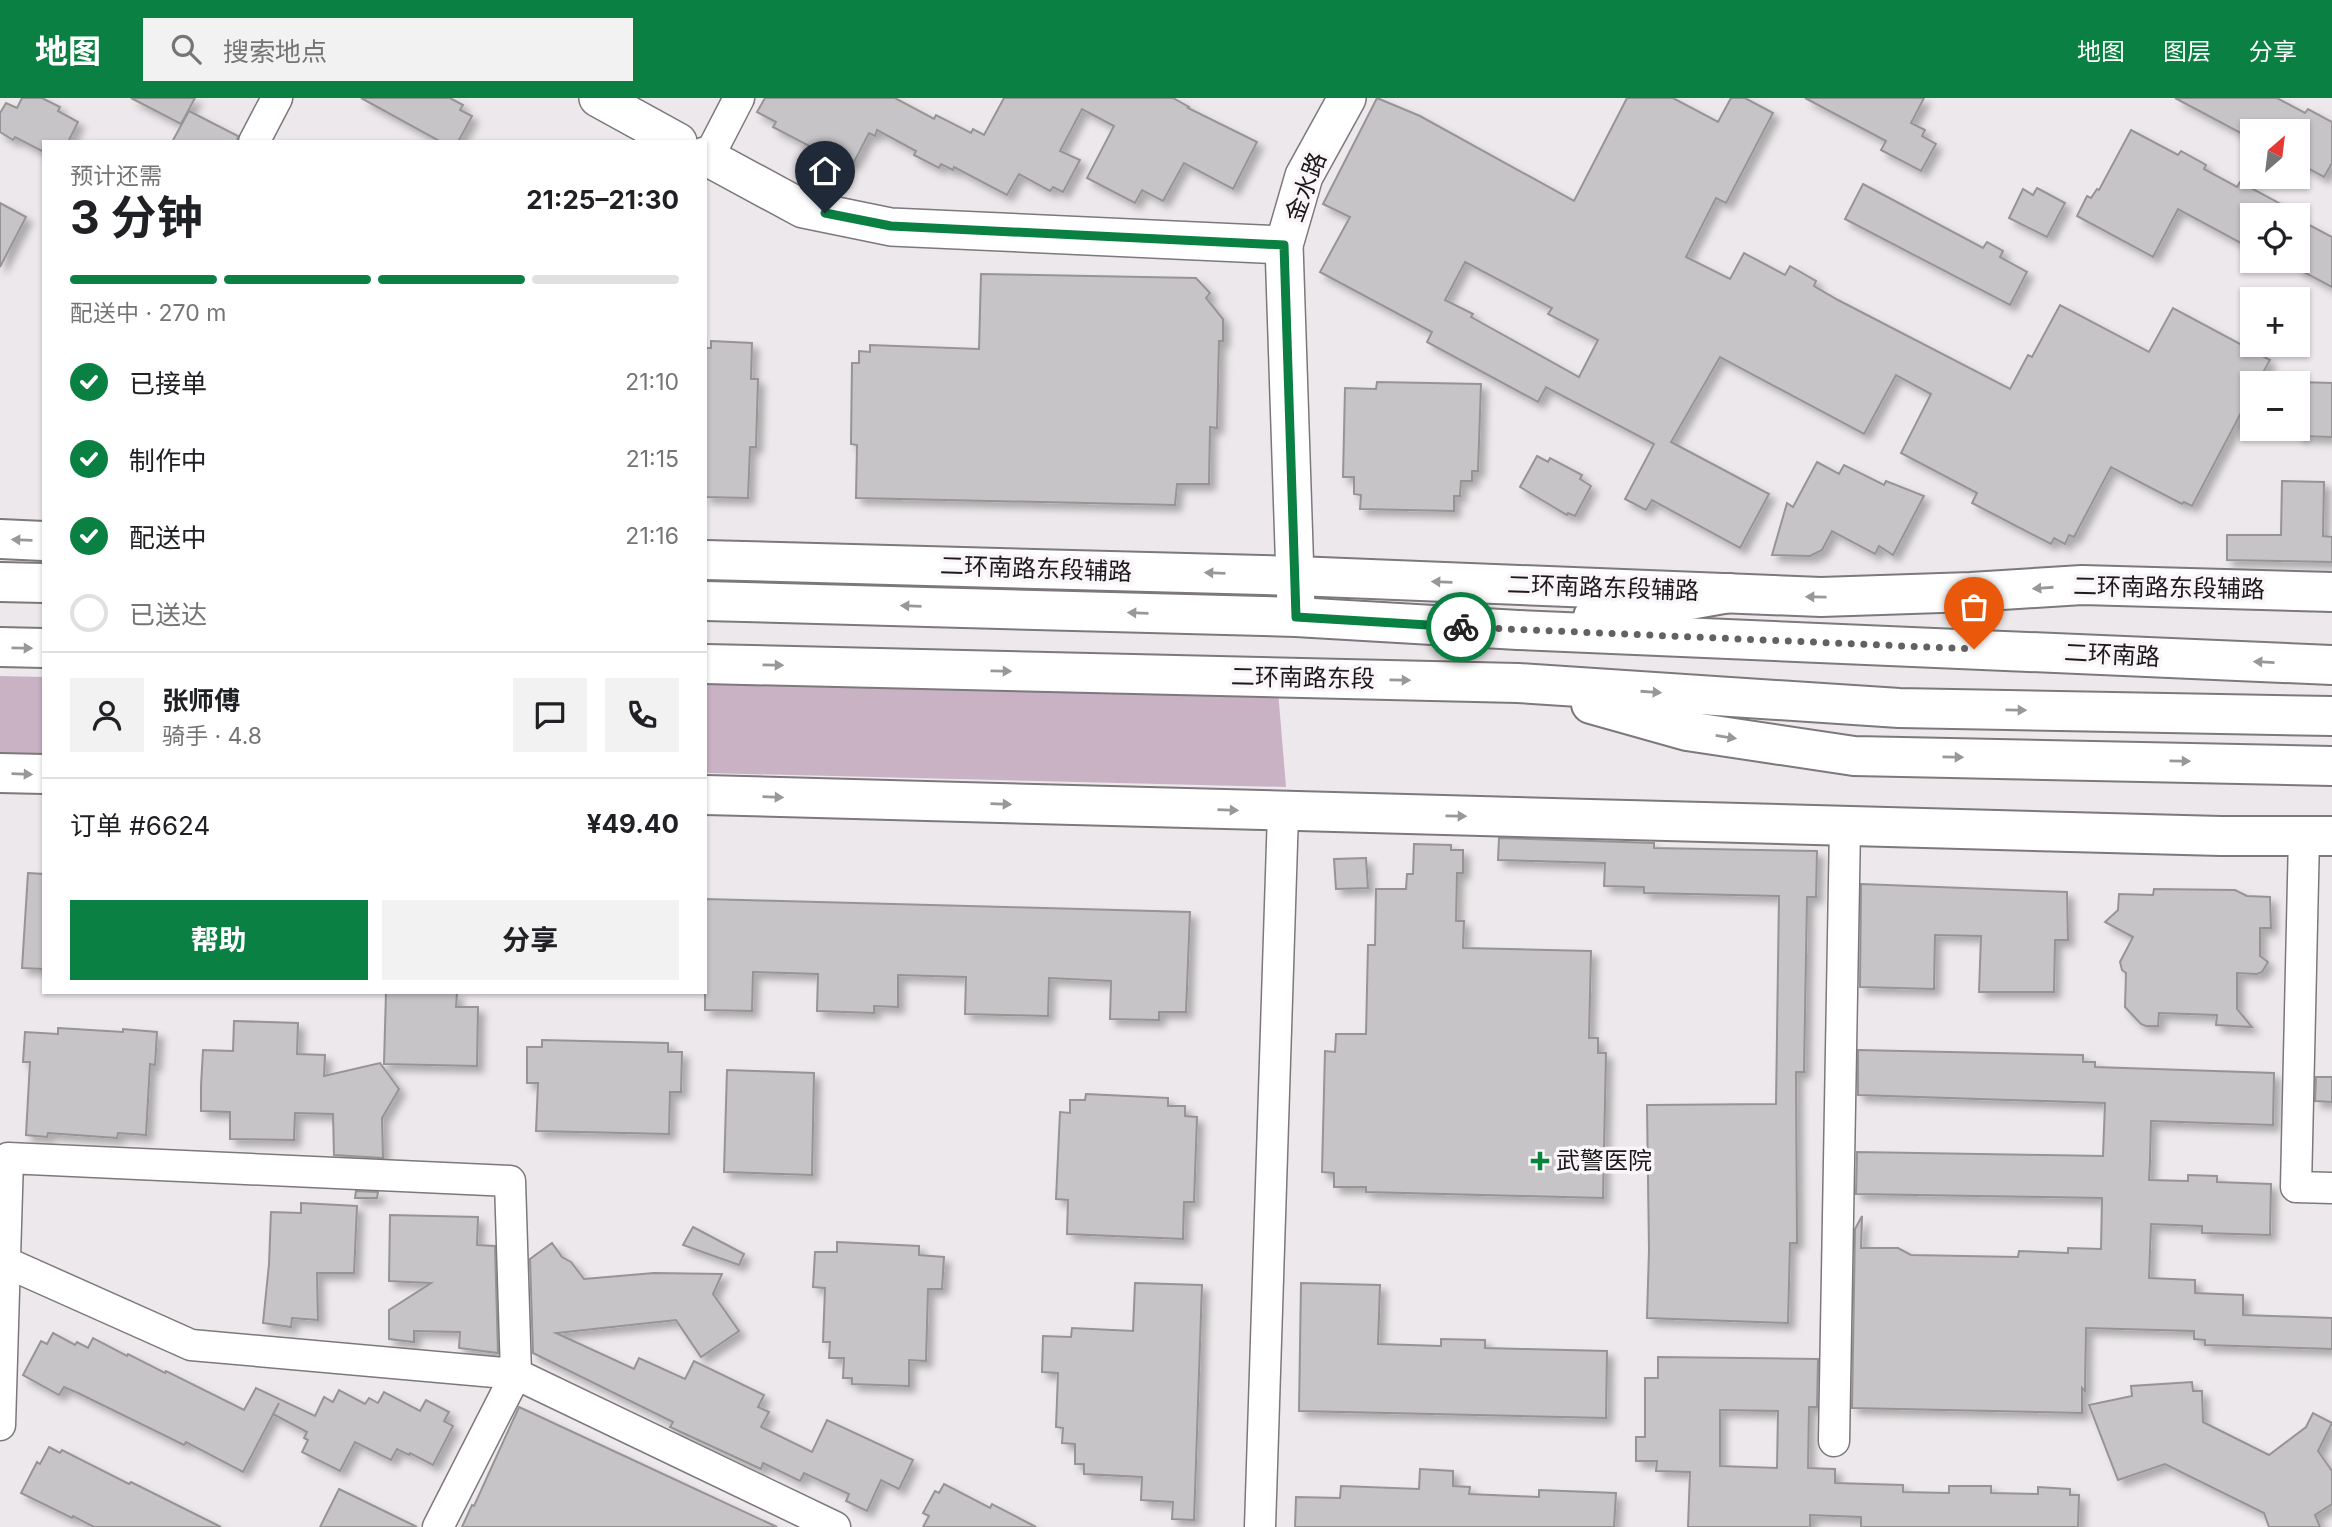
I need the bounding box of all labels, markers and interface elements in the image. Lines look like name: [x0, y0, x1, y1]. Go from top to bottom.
search box: [143, 18, 633, 81]
icon: search: [167, 30, 205, 68]
text: 地图: [35, 31, 101, 71]
text: 搜索地点: [223, 36, 327, 67]
text: 地图: [2077, 37, 2125, 66]
text: 图层: [2163, 37, 2211, 66]
text: 分享: [2249, 37, 2297, 66]
north arrow: [2240, 119, 2310, 189]
map controls: [2240, 119, 2310, 441]
pin: [795, 141, 855, 213]
street label: 金水路: [1279, 148, 1332, 226]
icon: home: [806, 152, 844, 190]
text: 预计还需: [70, 162, 162, 190]
text: 21:25–21:30: [526, 184, 679, 215]
text: 3 分钟: [70, 189, 203, 245]
button: locate: [2240, 203, 2310, 273]
button: +: [2240, 287, 2310, 357]
text: 配送中 · 270 m: [70, 299, 226, 327]
icon: check: [70, 363, 108, 401]
text: 已接单: [129, 368, 207, 399]
text: 21:10: [625, 368, 679, 396]
button: −: [2240, 371, 2310, 441]
icon: check: [70, 440, 108, 478]
text: 制作中: [129, 445, 207, 476]
text: 21:15: [626, 445, 679, 473]
icon: check: [70, 517, 108, 555]
text: 配送中: [129, 522, 207, 553]
text: 21:16: [625, 522, 679, 550]
one-way arrow: [11, 534, 33, 546]
street label: 二环南路东段辅路: [940, 551, 1132, 586]
one-way arrow: [1203, 568, 1225, 579]
street label: 二环南路东段辅路: [1507, 570, 1699, 605]
street label: 二环南路东段辅路: [2073, 571, 2265, 604]
one-way arrow: [1431, 576, 1453, 587]
pin: [1944, 577, 2004, 649]
one-way arrow: [2032, 582, 2054, 593]
icon: bag: [1955, 588, 1993, 626]
one-way arrow: [1805, 591, 1827, 603]
courier: [1426, 592, 1496, 662]
text: 已送达: [129, 599, 207, 630]
one-way arrow: [899, 601, 921, 612]
one-way arrow: [1127, 607, 1149, 618]
icon: bike: [1442, 608, 1480, 646]
street label: 二环南路: [2063, 638, 2161, 671]
one-way arrow: [11, 642, 33, 654]
one-way arrow: [2253, 657, 2275, 668]
one-way arrow: [763, 660, 785, 671]
street label: 二环南路东段: [1231, 662, 1375, 693]
one-way arrow: [990, 665, 1012, 676]
one-way arrow: [1389, 674, 1411, 686]
button: person: [70, 678, 144, 752]
button: chat: [513, 678, 587, 752]
button: phone: [605, 678, 679, 752]
text: 张师傅: [162, 685, 240, 716]
one-way arrow: [1641, 686, 1663, 697]
one-way arrow: [2006, 704, 2028, 716]
text: 骑手 · 4.8: [162, 722, 262, 750]
one-way arrow: [1716, 732, 1738, 743]
one-way arrow: [1942, 752, 1964, 763]
one-way arrow: [2169, 755, 2191, 767]
one-way arrow: [11, 768, 33, 779]
one-way arrow: [763, 791, 785, 802]
one-way arrow: [990, 798, 1012, 809]
one-way arrow: [1218, 805, 1240, 816]
text: ¥49.40: [587, 808, 679, 839]
text: 订单 #6624: [70, 810, 210, 841]
one-way arrow: [1445, 810, 1467, 822]
button: 帮助: [70, 900, 368, 980]
button: 分享: [382, 900, 679, 980]
place label: 武警医院: [1556, 1146, 1652, 1175]
marker: 武警医院: [1530, 1151, 1550, 1171]

